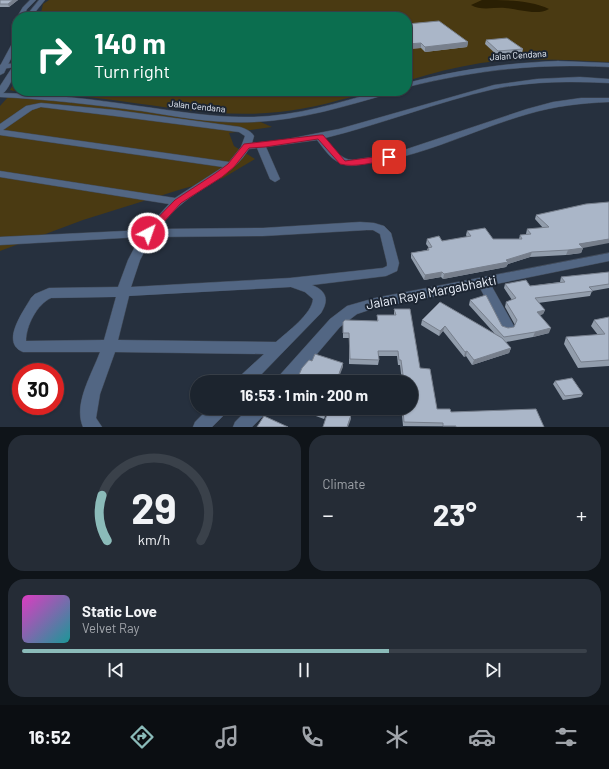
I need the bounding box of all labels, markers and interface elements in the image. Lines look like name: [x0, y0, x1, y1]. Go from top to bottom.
text: 140 m: [94, 26, 166, 60]
icon: right: [28, 28, 80, 80]
street label: Jalan Cendana: [489, 48, 547, 62]
text: Turn right: [94, 60, 170, 82]
street label: Jalan Cendana: [168, 98, 226, 114]
pin: [372, 140, 406, 174]
icon: arrive: [378, 146, 400, 168]
position arrow: [127, 212, 169, 254]
street label: Jalan Raya Margabhakti: [364, 272, 498, 312]
speed limit sign: 30: [12, 363, 64, 415]
text: 16:53 · 1 min · 200 m: [240, 386, 368, 404]
text: Climate: [323, 476, 366, 492]
text: 29: [132, 482, 177, 532]
text: 23°: [433, 496, 477, 532]
text: −: [323, 501, 334, 527]
text: +: [576, 501, 587, 527]
text: km/h: [138, 531, 170, 548]
text: Static Love: [82, 602, 157, 620]
text: Velvet Ray: [82, 620, 140, 636]
icon: previous: [105, 659, 127, 681]
icon: pause: [293, 659, 315, 681]
icon: next: [482, 659, 504, 681]
icon: directions: [128, 723, 156, 751]
icon: music: [213, 723, 241, 751]
icon: phone: [298, 723, 326, 751]
icon: climate: [383, 723, 411, 751]
icon: car: [468, 723, 496, 751]
icon: filters: [552, 723, 580, 751]
text: 16:52: [28, 726, 71, 748]

